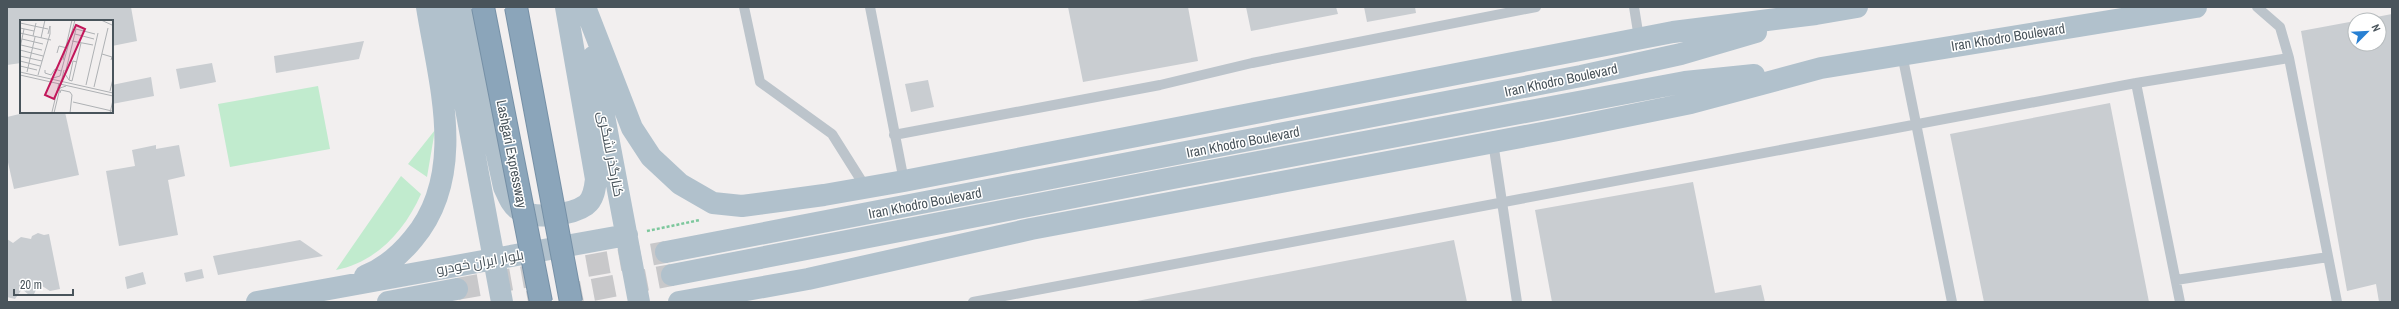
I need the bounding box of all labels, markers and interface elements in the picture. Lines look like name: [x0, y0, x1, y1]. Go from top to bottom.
north arrow: [2347, 12, 2387, 52]
street label: Iran Khodro Boulevard: [1950, 19, 2066, 55]
inset map: [20, 20, 113, 113]
text: N: [2368, 22, 2384, 34]
street label: Iran Khodro Boulevard: [1503, 59, 1619, 101]
street label: Lashgari Expressway: [493, 98, 531, 210]
street label: کنارگذر لشگری: [594, 110, 628, 198]
street label: Iran Khodro Boulevard: [1185, 122, 1301, 162]
street label: Iran Khodro Boulevard: [867, 183, 983, 223]
street label: بلوار ایران خودرو: [435, 245, 525, 279]
scale bar: [14, 271, 73, 297]
text: 20 m: [20, 277, 42, 293]

